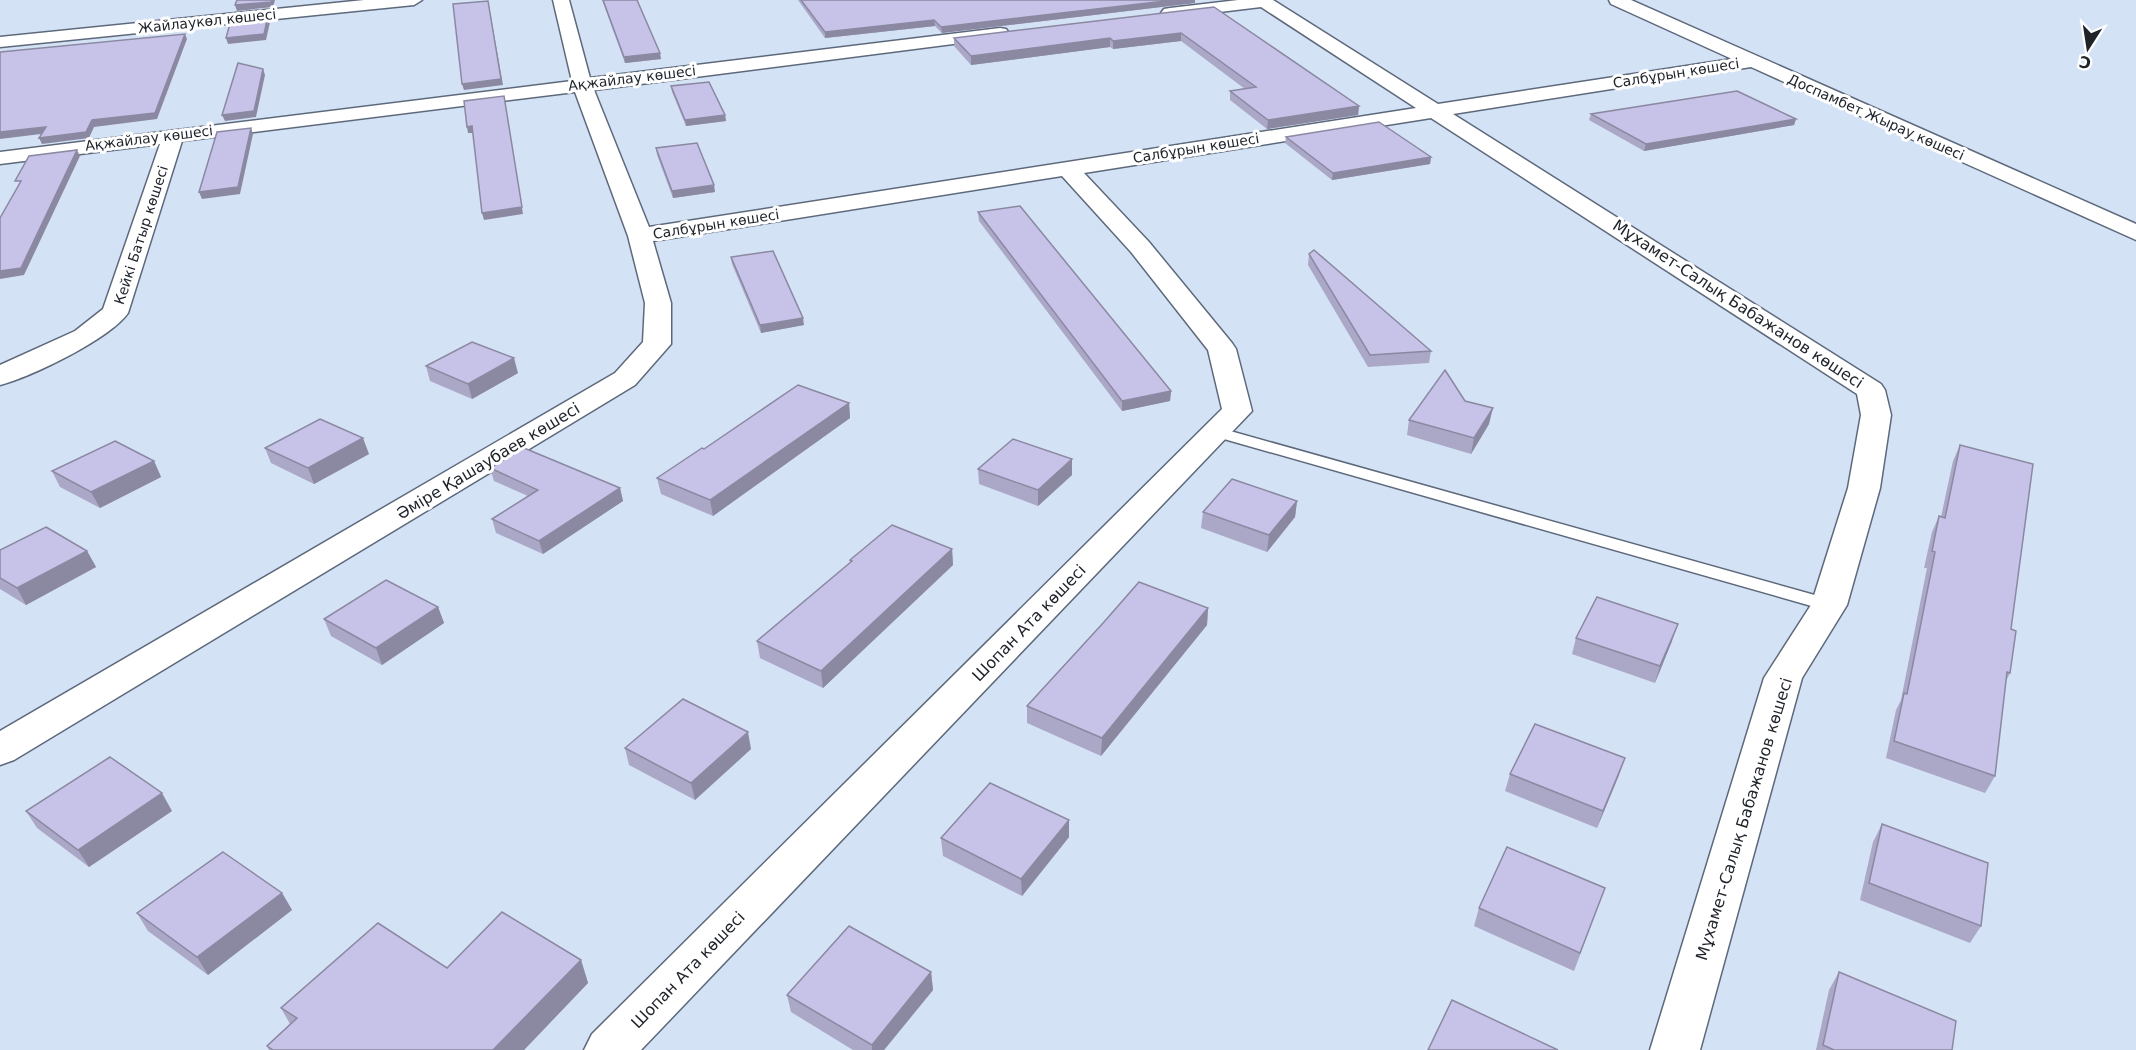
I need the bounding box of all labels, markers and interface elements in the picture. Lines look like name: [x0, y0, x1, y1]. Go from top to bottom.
street label: Жайлаукөл көшесі: [137, 6, 277, 36]
north arrow: [2058, 18, 2118, 78]
text: С: [2077, 52, 2093, 73]
street label: Салбұрын көшесі: [1612, 55, 1740, 91]
street label: Ақжайлау көшесі: [567, 62, 697, 94]
street label: Доспамбет Жырау көшесі: [1785, 71, 1967, 163]
street label: Ақжайлау көшесі: [84, 122, 214, 154]
street label: Салбұрын көшесі: [1132, 130, 1260, 166]
street label: Кейкі Батыр көшесі: [111, 163, 171, 307]
street label: Салбұрын көшесі: [652, 206, 780, 242]
street label: Мұхамет-Салық Бабажанов көшесі: [1609, 216, 1867, 392]
street label: Әміре Қашаубаев көшесі: [393, 399, 583, 523]
street label: Шопан Ата көшесі: [968, 561, 1090, 685]
street label: Мұхамет-Салық Бабажанов көшесі: [1692, 675, 1796, 963]
street label: Шопан Ата көшесі: [627, 908, 749, 1032]

